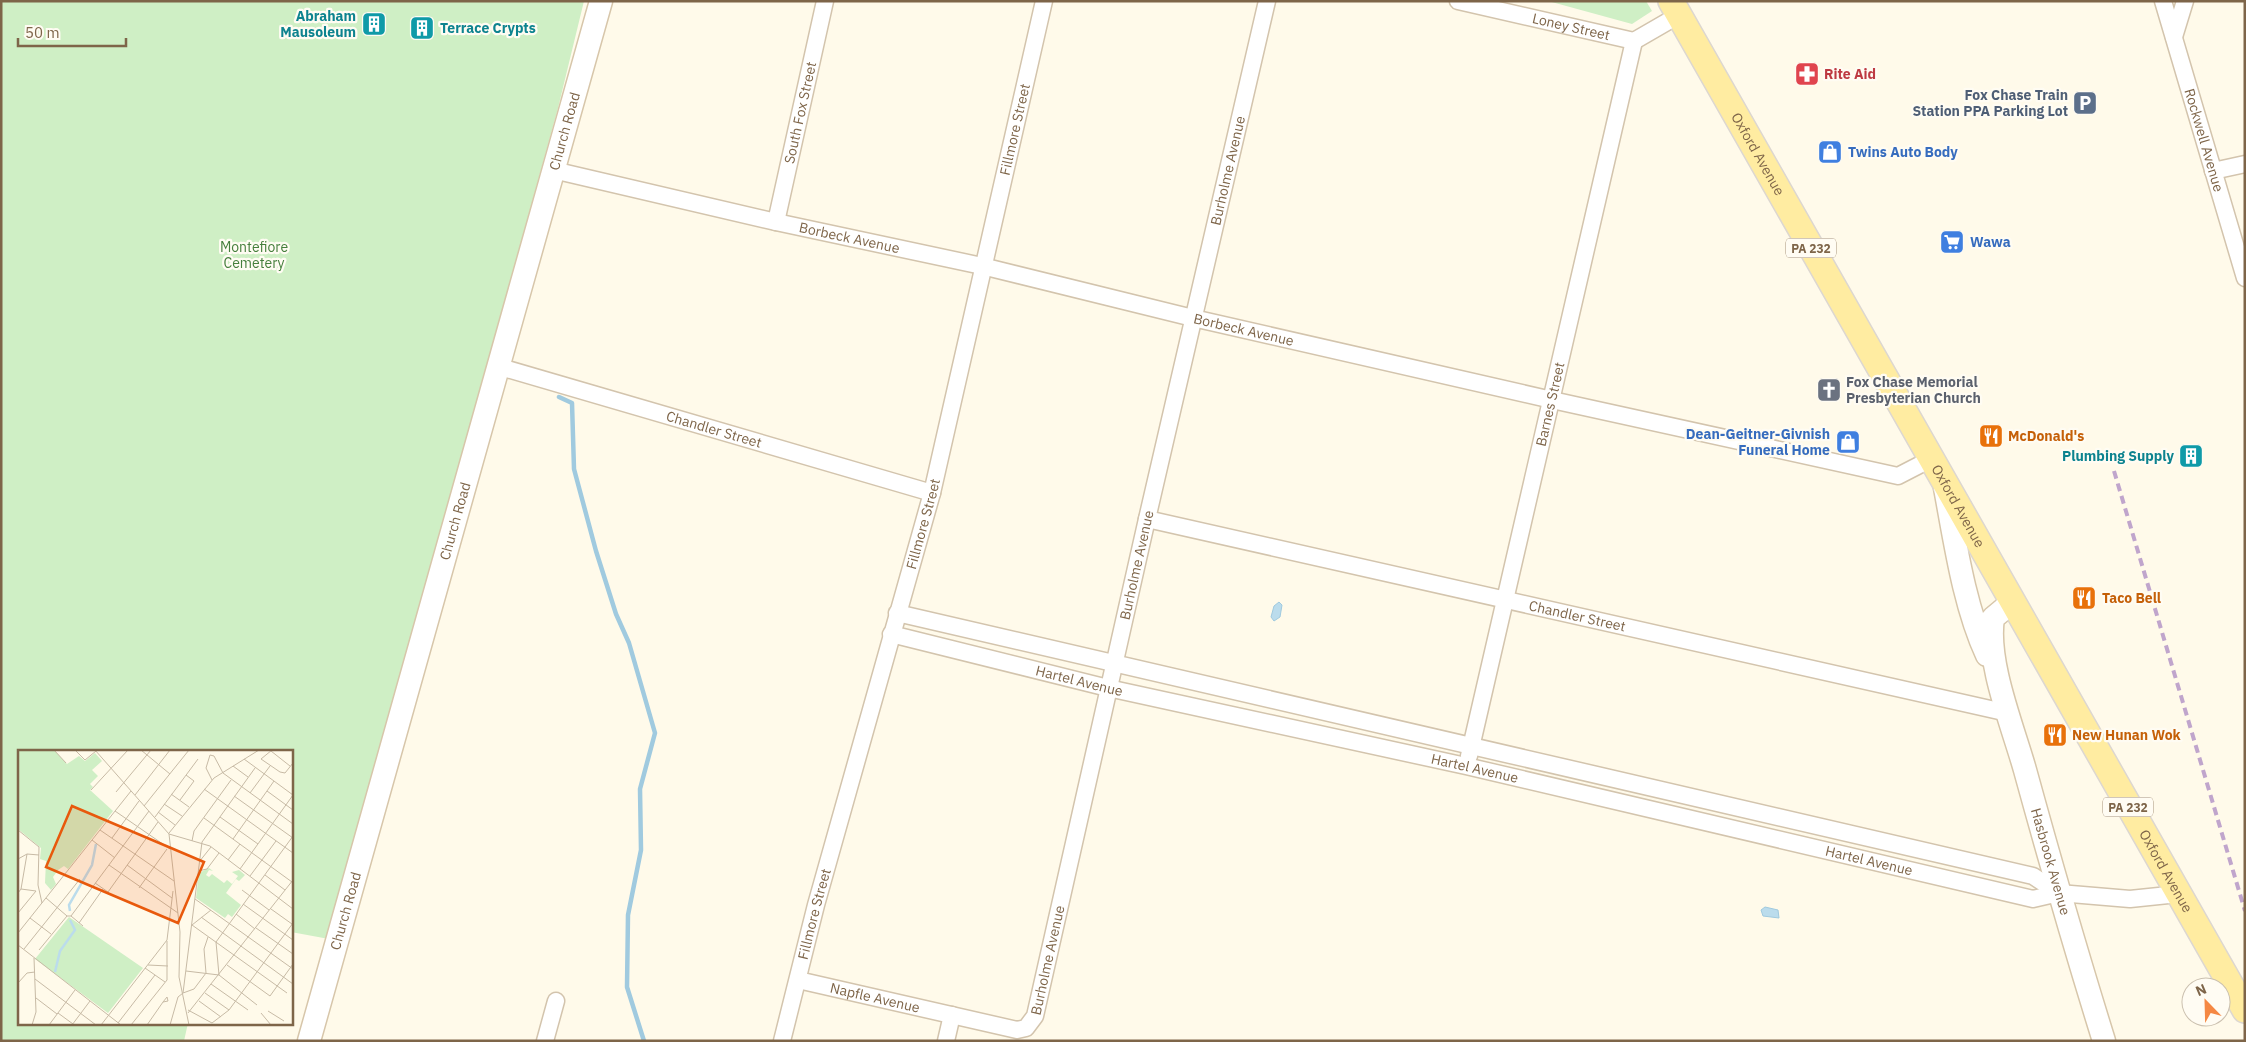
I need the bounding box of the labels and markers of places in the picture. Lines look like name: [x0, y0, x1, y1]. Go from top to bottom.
place label: Abraham Mausoleum: [280, 7, 356, 41]
building icon: Abraham Mausoleum: [361, 11, 387, 37]
building icon: Terrace Crypts: [409, 15, 435, 41]
place label: Terrace Crypts: [440, 19, 536, 37]
pharmacy icon: Rite Aid: [1794, 61, 1820, 87]
place label: Rite Aid: [1824, 65, 1876, 83]
place label: Fox Chase Train Station PPA Parking Lot: [1912, 86, 2068, 120]
parking icon: Fox Chase Train Station PPA Parking Lot: [2072, 90, 2098, 116]
shop icon: Twins Auto Body: [1817, 139, 1843, 165]
place label: Twins Auto Body: [1848, 143, 1958, 161]
supermarket icon: Wawa: [1939, 229, 1965, 255]
place label: Wawa: [1970, 233, 2011, 251]
place label: Fox Chase Memorial Presbyterian Church: [1846, 373, 1981, 407]
church icon: Fox Chase Memorial Presbyterian Church: [1816, 377, 1842, 403]
restaurant icon: McDonald's: [1978, 423, 2004, 449]
place label: Dean-Geitner-Givnish Funeral Home: [1686, 425, 1830, 459]
place label: McDonald's: [2008, 427, 2084, 445]
shop icon: Dean-Geitner-Givnish Funeral Home: [1835, 429, 1861, 455]
building icon: Plumbing Supply: [2178, 443, 2204, 469]
place label: Plumbing Supply: [2062, 447, 2175, 465]
restaurant icon: Taco Bell: [2071, 585, 2097, 611]
place label: Taco Bell: [2102, 589, 2161, 607]
restaurant icon: New Hunan Wok: [2042, 722, 2068, 748]
place label: New Hunan Wok: [2072, 726, 2182, 744]

